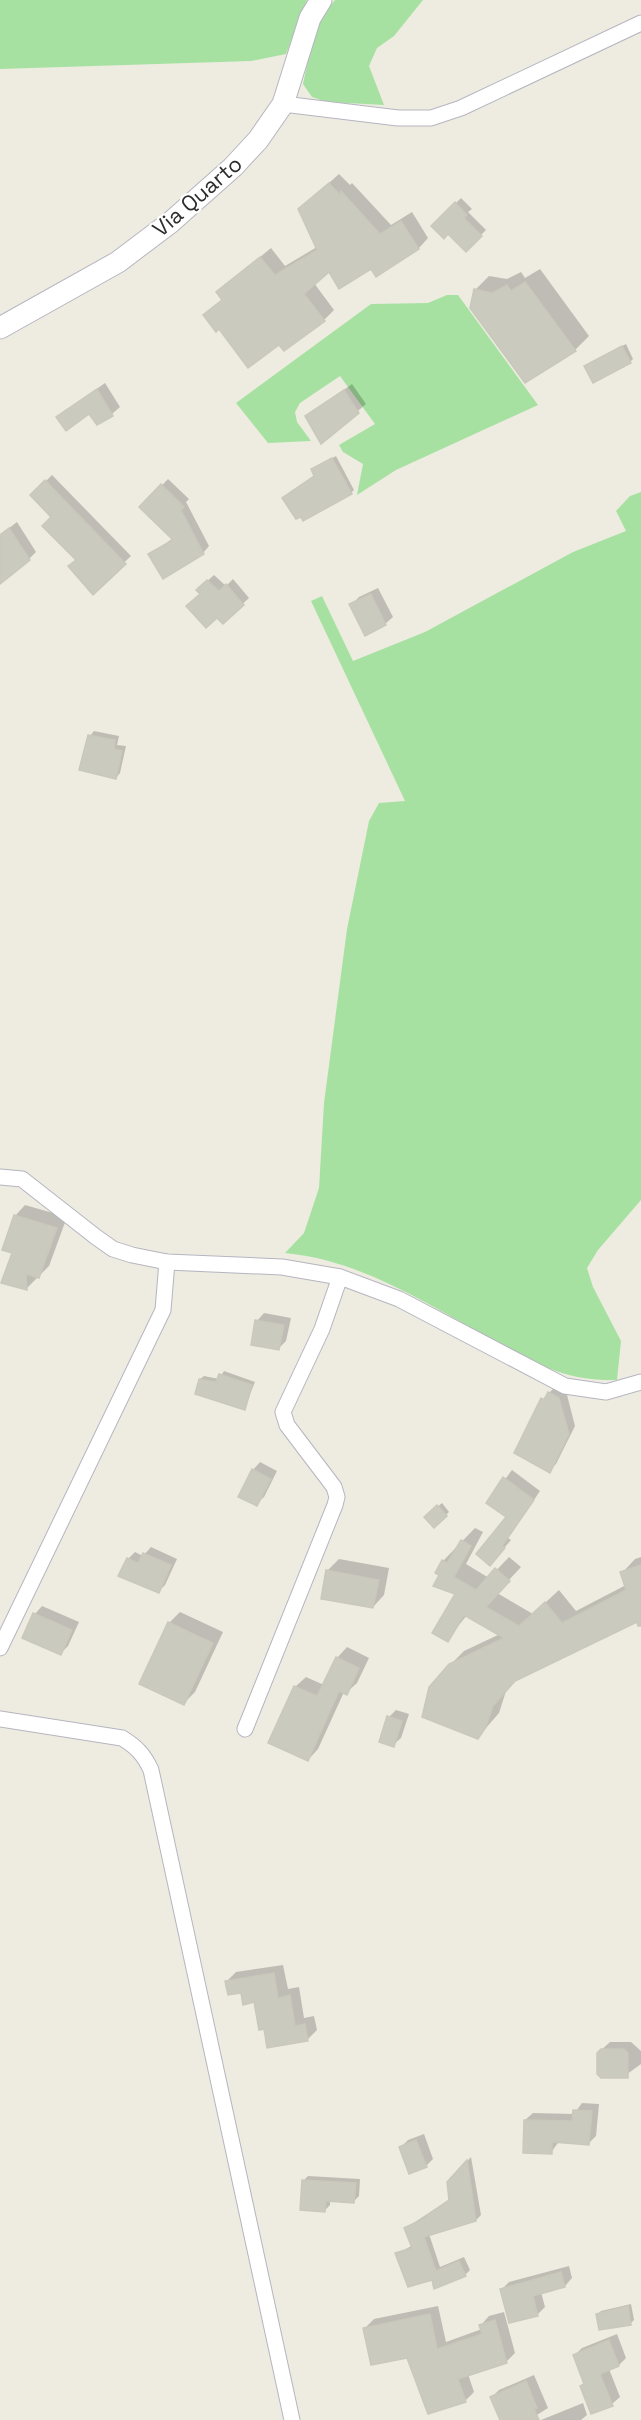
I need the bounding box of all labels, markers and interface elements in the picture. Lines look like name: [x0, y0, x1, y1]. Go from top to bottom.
street label: Via Quarto: [146, 149, 248, 243]

